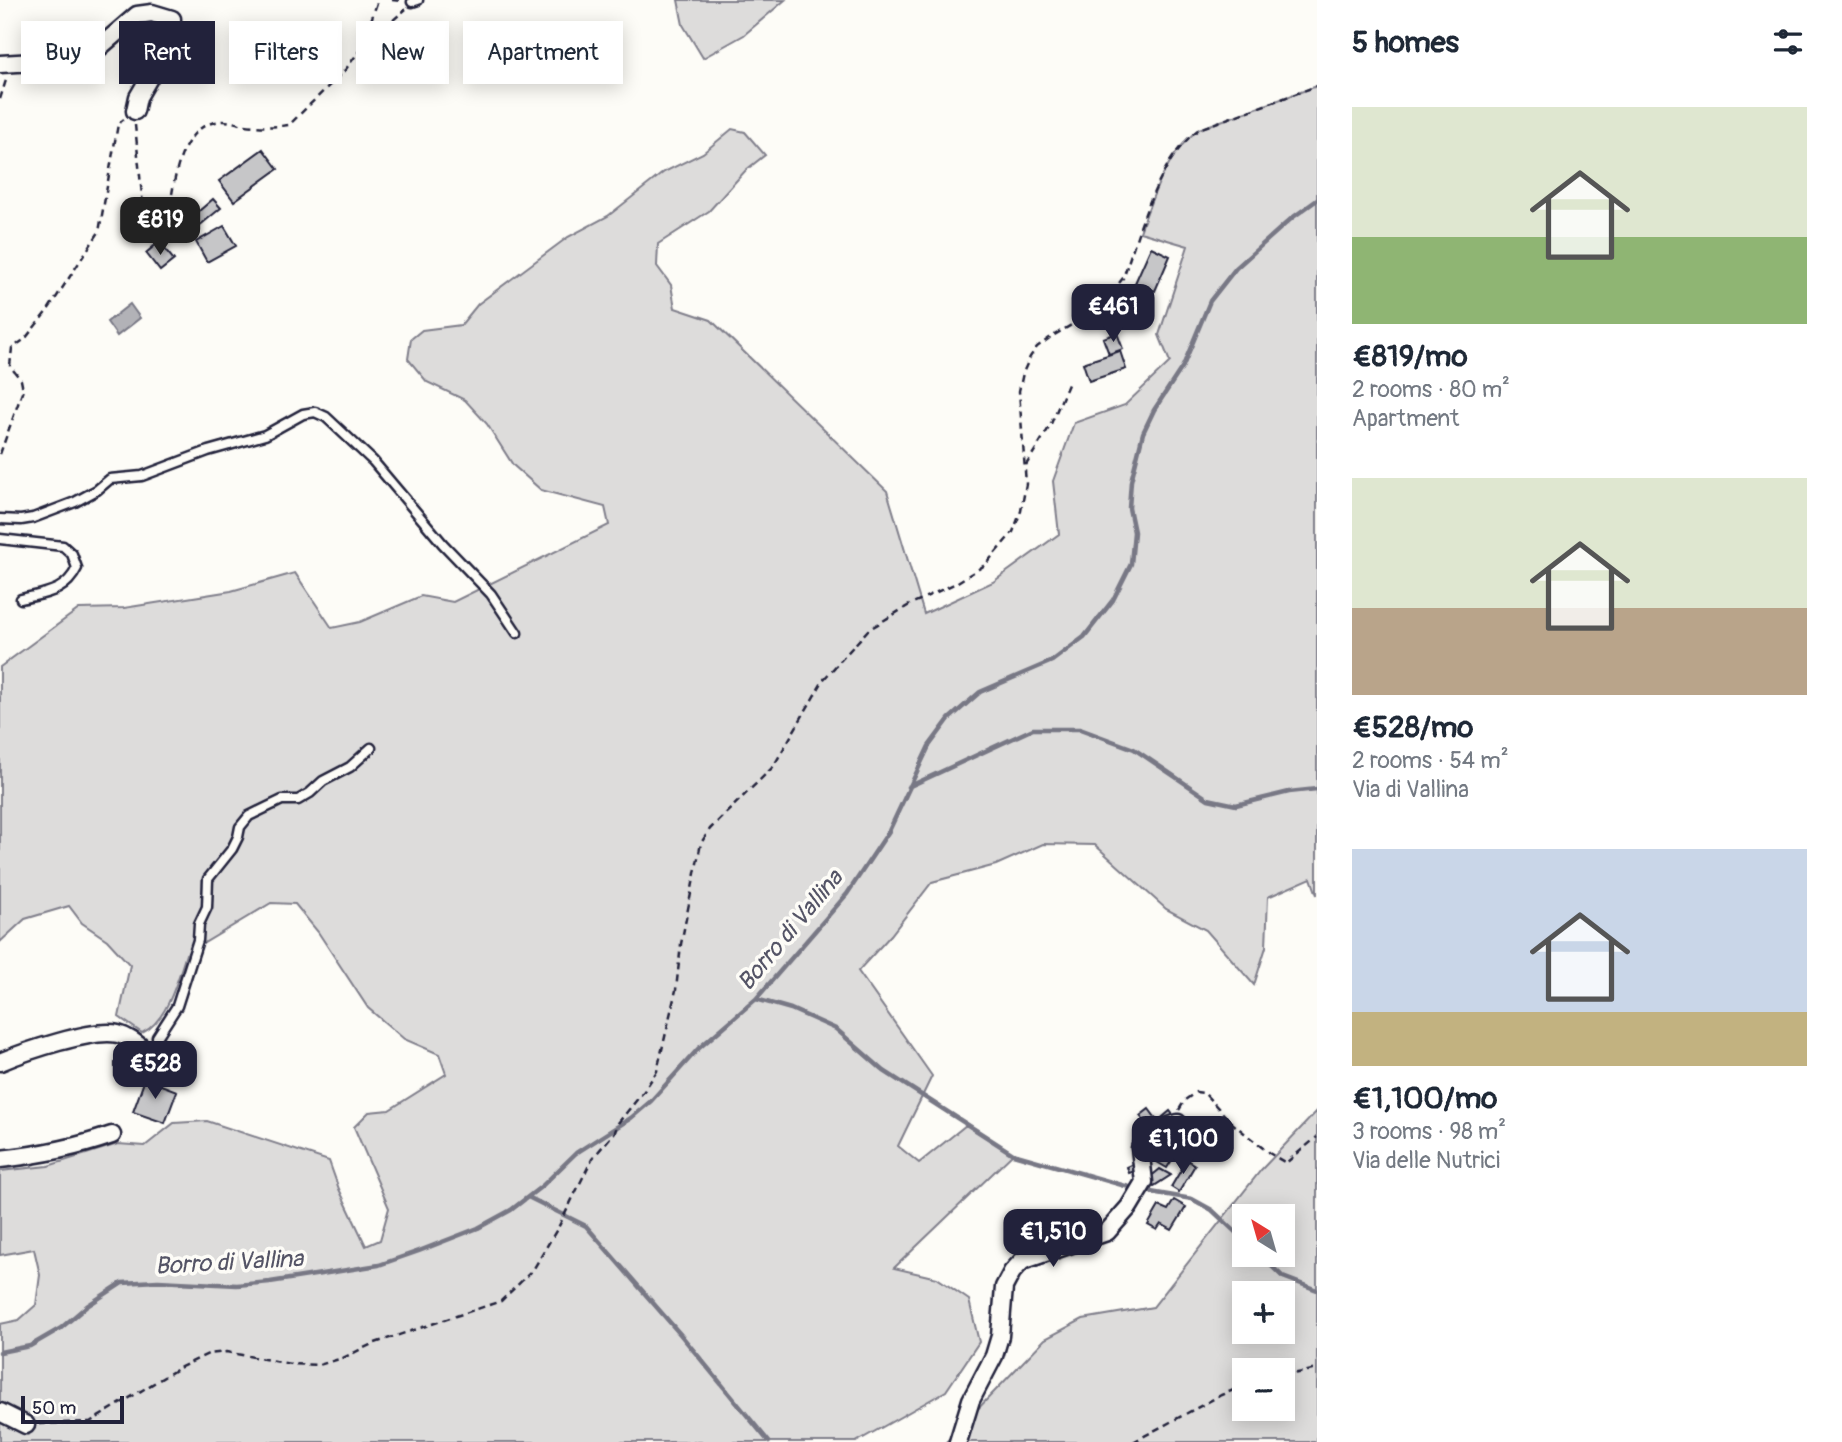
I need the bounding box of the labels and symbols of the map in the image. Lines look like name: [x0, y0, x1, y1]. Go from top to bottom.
pin: €819: [119, 198, 201, 257]
pin: €461: [1072, 284, 1154, 344]
water label: Borro di Vallina: [732, 863, 850, 996]
pin: €528: [114, 1042, 196, 1101]
pin: €1,100: [1126, 1116, 1240, 1176]
north arrow: [1232, 1204, 1295, 1267]
pin: €1,510: [996, 1210, 1110, 1269]
water label: Borro di Vallina: [154, 1244, 306, 1281]
scale bar: [21, 1393, 124, 1425]

